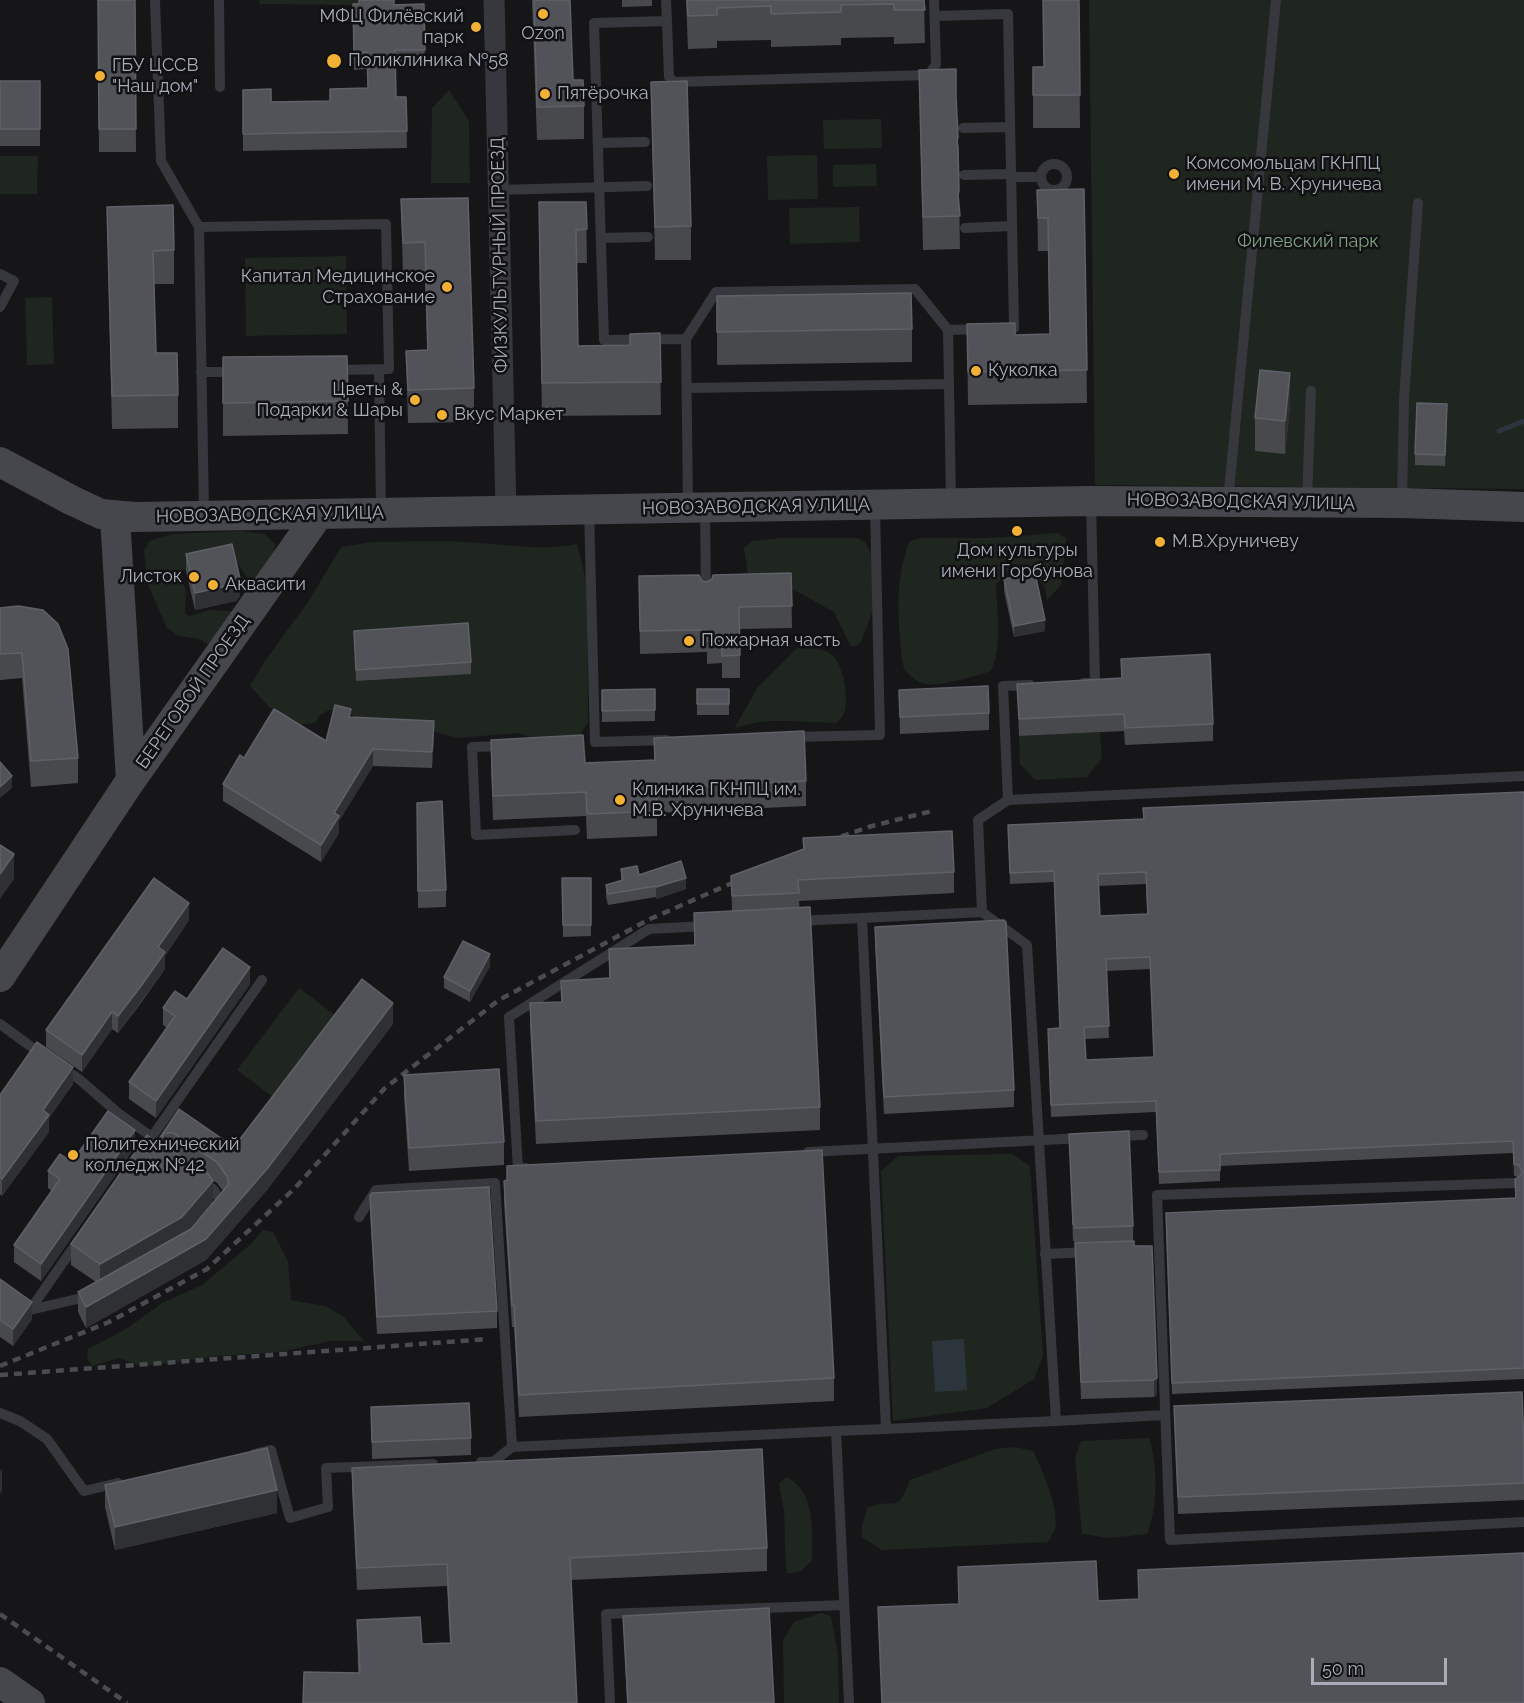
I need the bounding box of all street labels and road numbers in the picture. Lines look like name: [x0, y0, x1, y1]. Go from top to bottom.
street label: ФИЗКУЛЬТУРНЫЙ ПРОЕЗД: [487, 137, 513, 373]
street label: НОВОЗАВОДСКАЯ УЛИЦА: [1127, 489, 1355, 515]
street label: НОВОЗАВОДСКАЯ УЛИЦА: [642, 494, 870, 520]
street label: НОВОЗАВОДСКАЯ УЛИЦА: [156, 502, 384, 528]
street label: БЕРЕГОВОЙ ПРОЕЗД: [132, 611, 254, 773]

